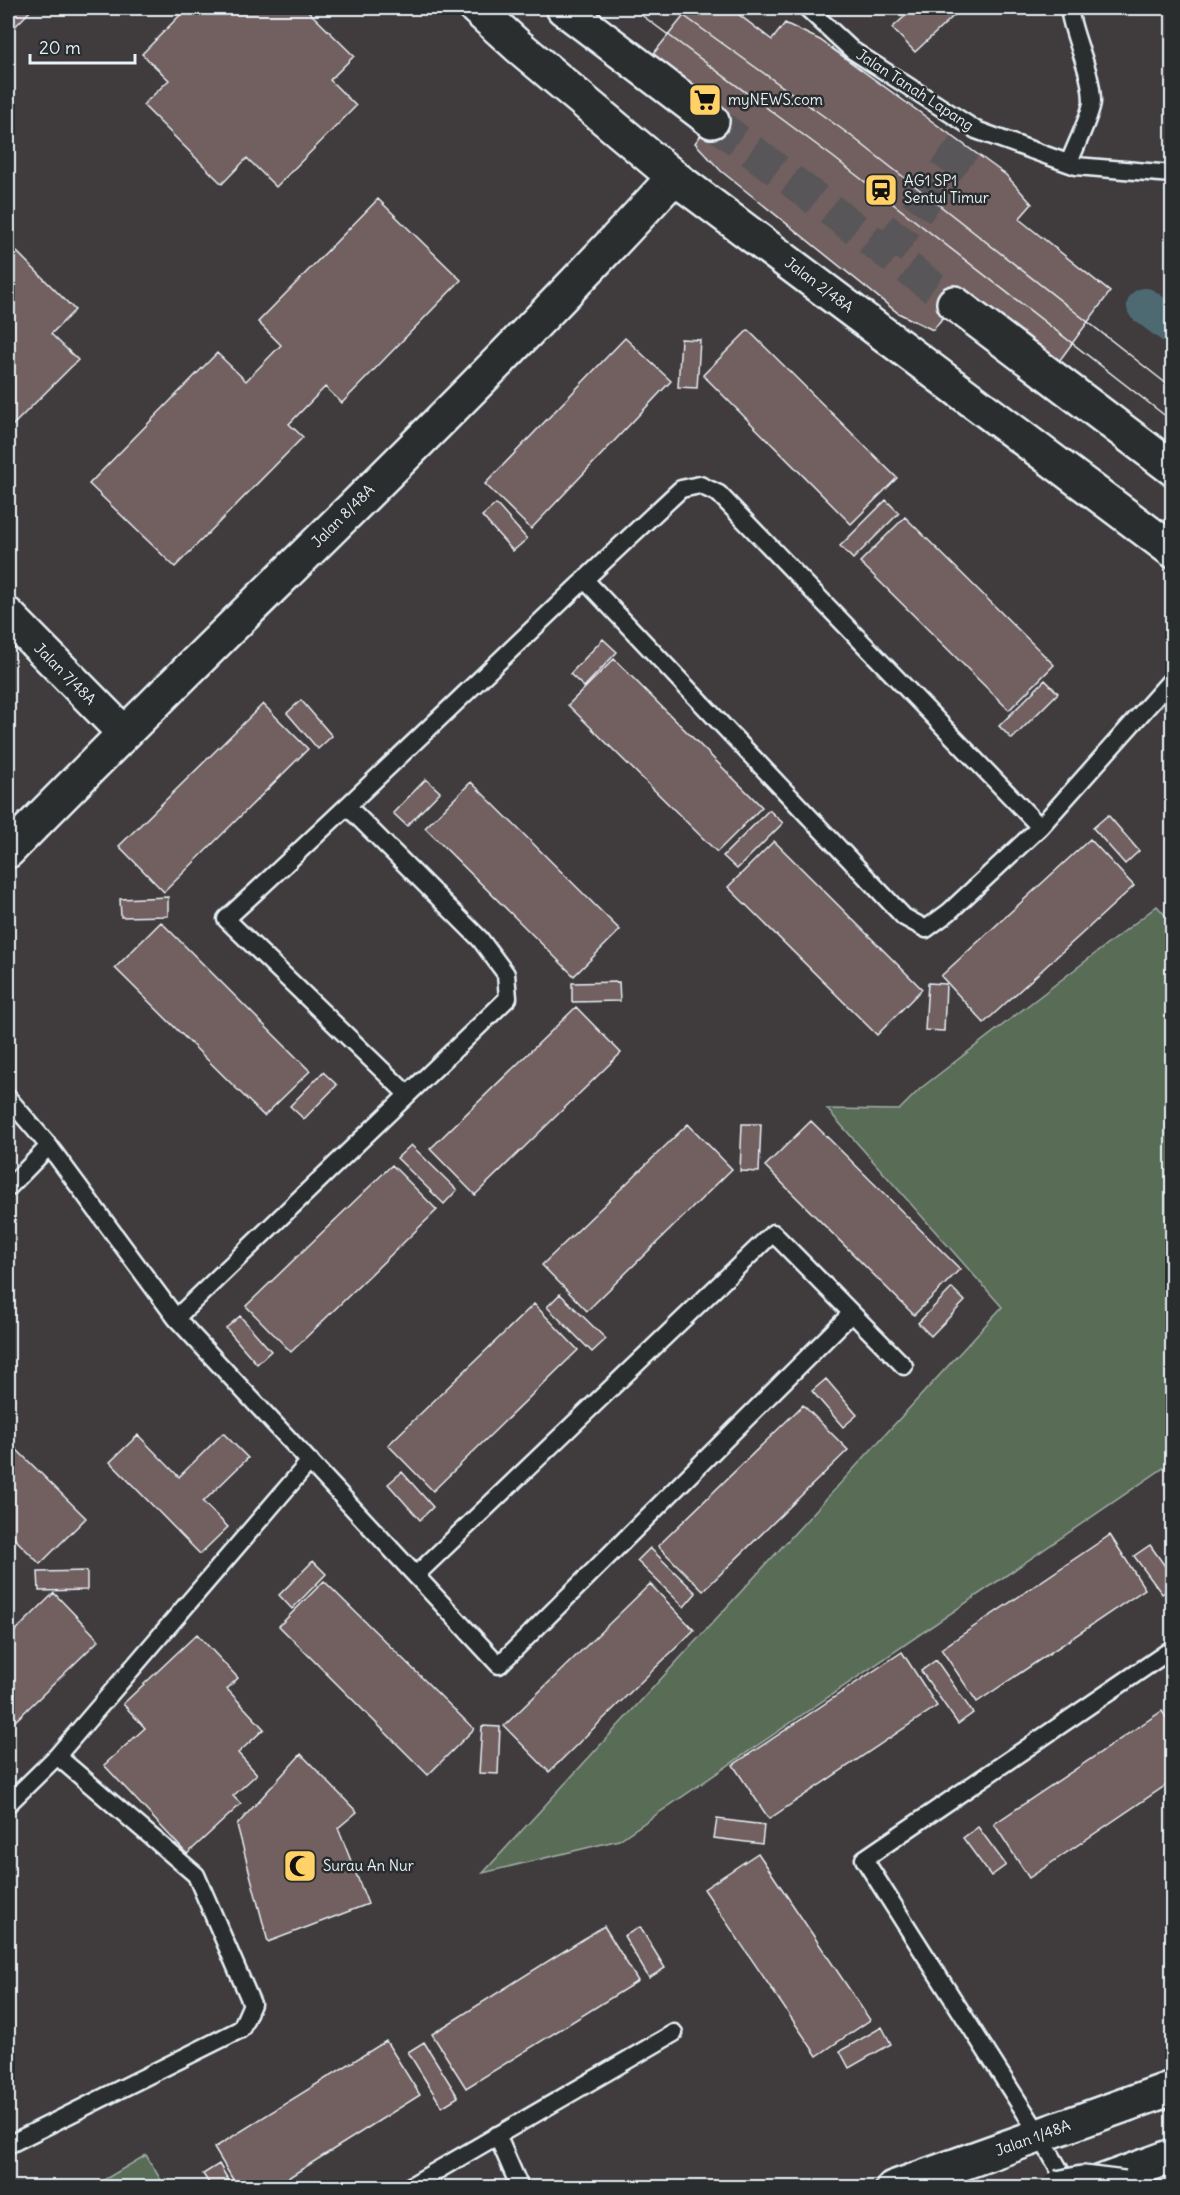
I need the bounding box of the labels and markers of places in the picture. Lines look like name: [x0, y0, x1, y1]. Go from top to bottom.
supermarket icon: myNEWS.com: [687, 82, 723, 118]
place label: myNEWS.com: [728, 90, 823, 109]
place label: AG1 SP1 Sentul Timur: [904, 171, 989, 207]
station icon: AG1 SP1 Sentul Timur: [863, 172, 899, 208]
mosque icon: Surau An Nur: [282, 1848, 318, 1884]
place label: Surau An Nur: [323, 1856, 414, 1875]

